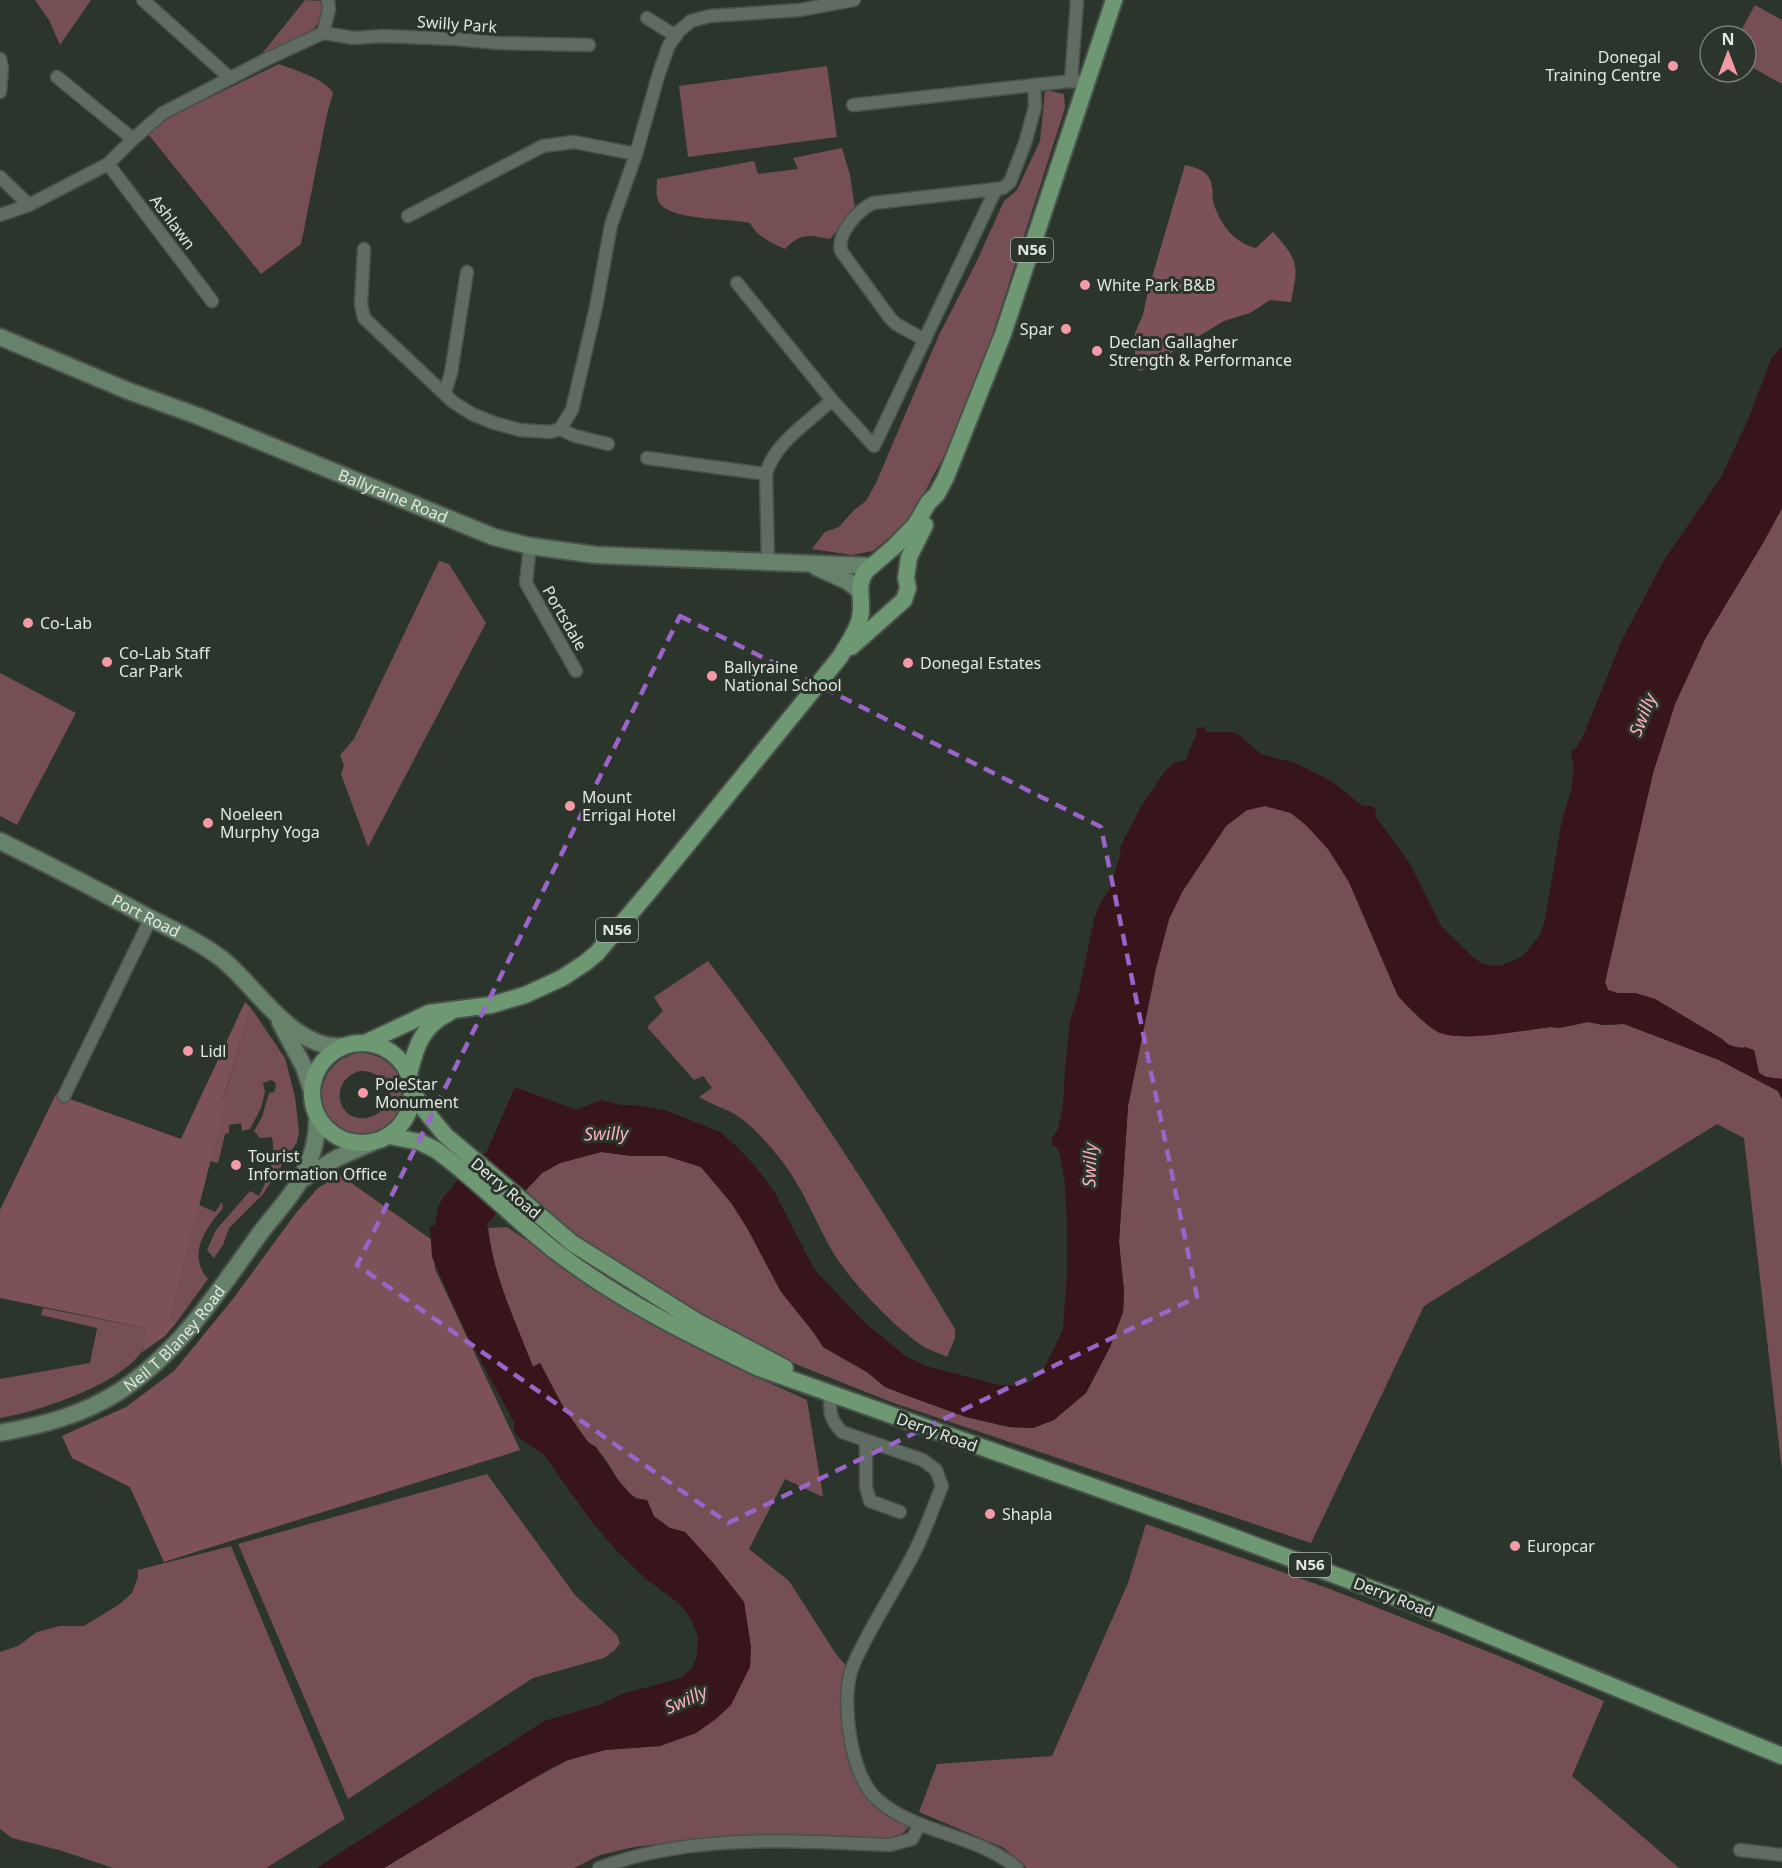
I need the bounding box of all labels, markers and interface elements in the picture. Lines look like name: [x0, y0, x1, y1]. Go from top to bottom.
street label: Swilly Park: [416, 10, 498, 38]
north arrow: [1698, 24, 1758, 84]
text: N: [1721, 28, 1735, 50]
place label: Donegal Training Centre: [1545, 46, 1661, 86]
marker: Donegal Training Centre: [1666, 59, 1680, 73]
street label: Ashlawn: [145, 190, 201, 254]
road number: N56: [1011, 238, 1053, 262]
place label: White Park B&B: [1097, 274, 1215, 296]
marker: White Park B&B: [1078, 278, 1092, 292]
place label: Spar: [1020, 318, 1054, 340]
marker: Spar: [1059, 322, 1073, 336]
place label: Declan Gallagher Strength & Performance: [1109, 331, 1292, 371]
marker: Declan Gallagher Strength & Performance: [1090, 344, 1104, 358]
street label: Ballyraine Road: [335, 463, 451, 528]
street label: Portsdale: [538, 582, 592, 654]
place label: Co-Lab: [40, 612, 92, 634]
marker: Co-Lab: [21, 616, 35, 630]
place label: Co-Lab Staff Car Park: [119, 642, 211, 682]
place label: Donegal Estates: [920, 652, 1041, 674]
marker: Co-Lab Staff Car Park: [100, 655, 114, 669]
place label: Ballyraine National School: [724, 656, 842, 696]
marker: Donegal Estates: [901, 656, 915, 670]
marker: Ballyraine National School: [705, 669, 719, 683]
water label: Swilly: [1623, 688, 1662, 740]
place label: Mount Errigal Hotel: [582, 786, 676, 826]
marker: Mount Errigal Hotel: [563, 799, 577, 813]
place label: Noeleen Murphy Yoga: [220, 803, 320, 843]
marker: Noeleen Murphy Yoga: [201, 816, 215, 830]
street label: Port Road: [108, 889, 184, 942]
road number: N56: [596, 918, 638, 942]
place label: Lidl: [200, 1040, 226, 1062]
marker: Lidl: [181, 1044, 195, 1058]
place label: PoleStar Monument: [375, 1073, 459, 1113]
marker: PoleStar Monument: [356, 1086, 370, 1100]
water label: Swilly: [584, 1121, 630, 1145]
water label: Swilly: [1076, 1141, 1102, 1188]
place label: Tourist Information Office: [248, 1145, 387, 1185]
street label: Derry Road: [466, 1152, 546, 1224]
marker: Tourist Information Office: [229, 1158, 243, 1172]
street label: Neil T Blaney Road: [119, 1281, 230, 1396]
street label: Derry Road: [893, 1407, 981, 1457]
place label: Shapla: [1002, 1503, 1053, 1525]
marker: Shapla: [983, 1507, 997, 1521]
place label: Europcar: [1527, 1535, 1595, 1557]
marker: Europcar: [1508, 1539, 1522, 1553]
road number: N56: [1289, 1553, 1331, 1577]
street label: Derry Road: [1351, 1572, 1437, 1622]
water label: Swilly: [660, 1678, 712, 1719]

